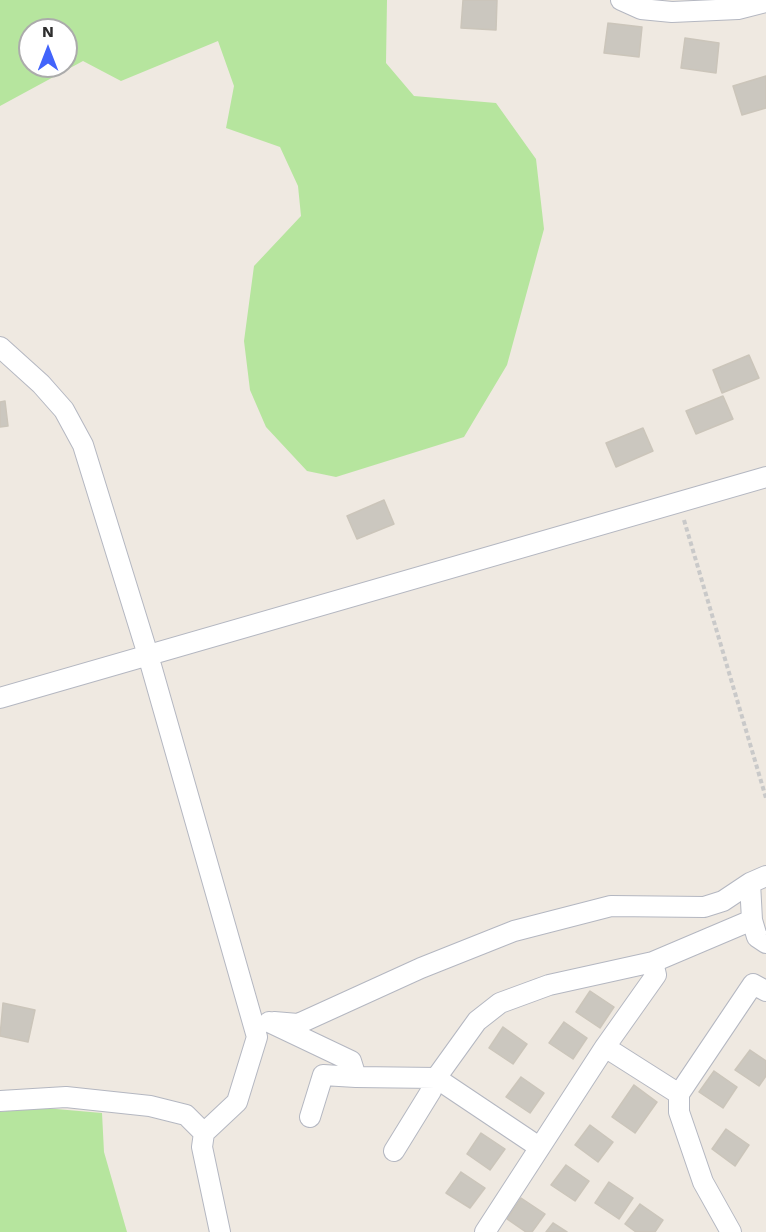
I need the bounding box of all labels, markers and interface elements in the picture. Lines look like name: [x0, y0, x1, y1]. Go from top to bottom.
north arrow: [18, 18, 78, 78]
text: N: [42, 22, 54, 41]

